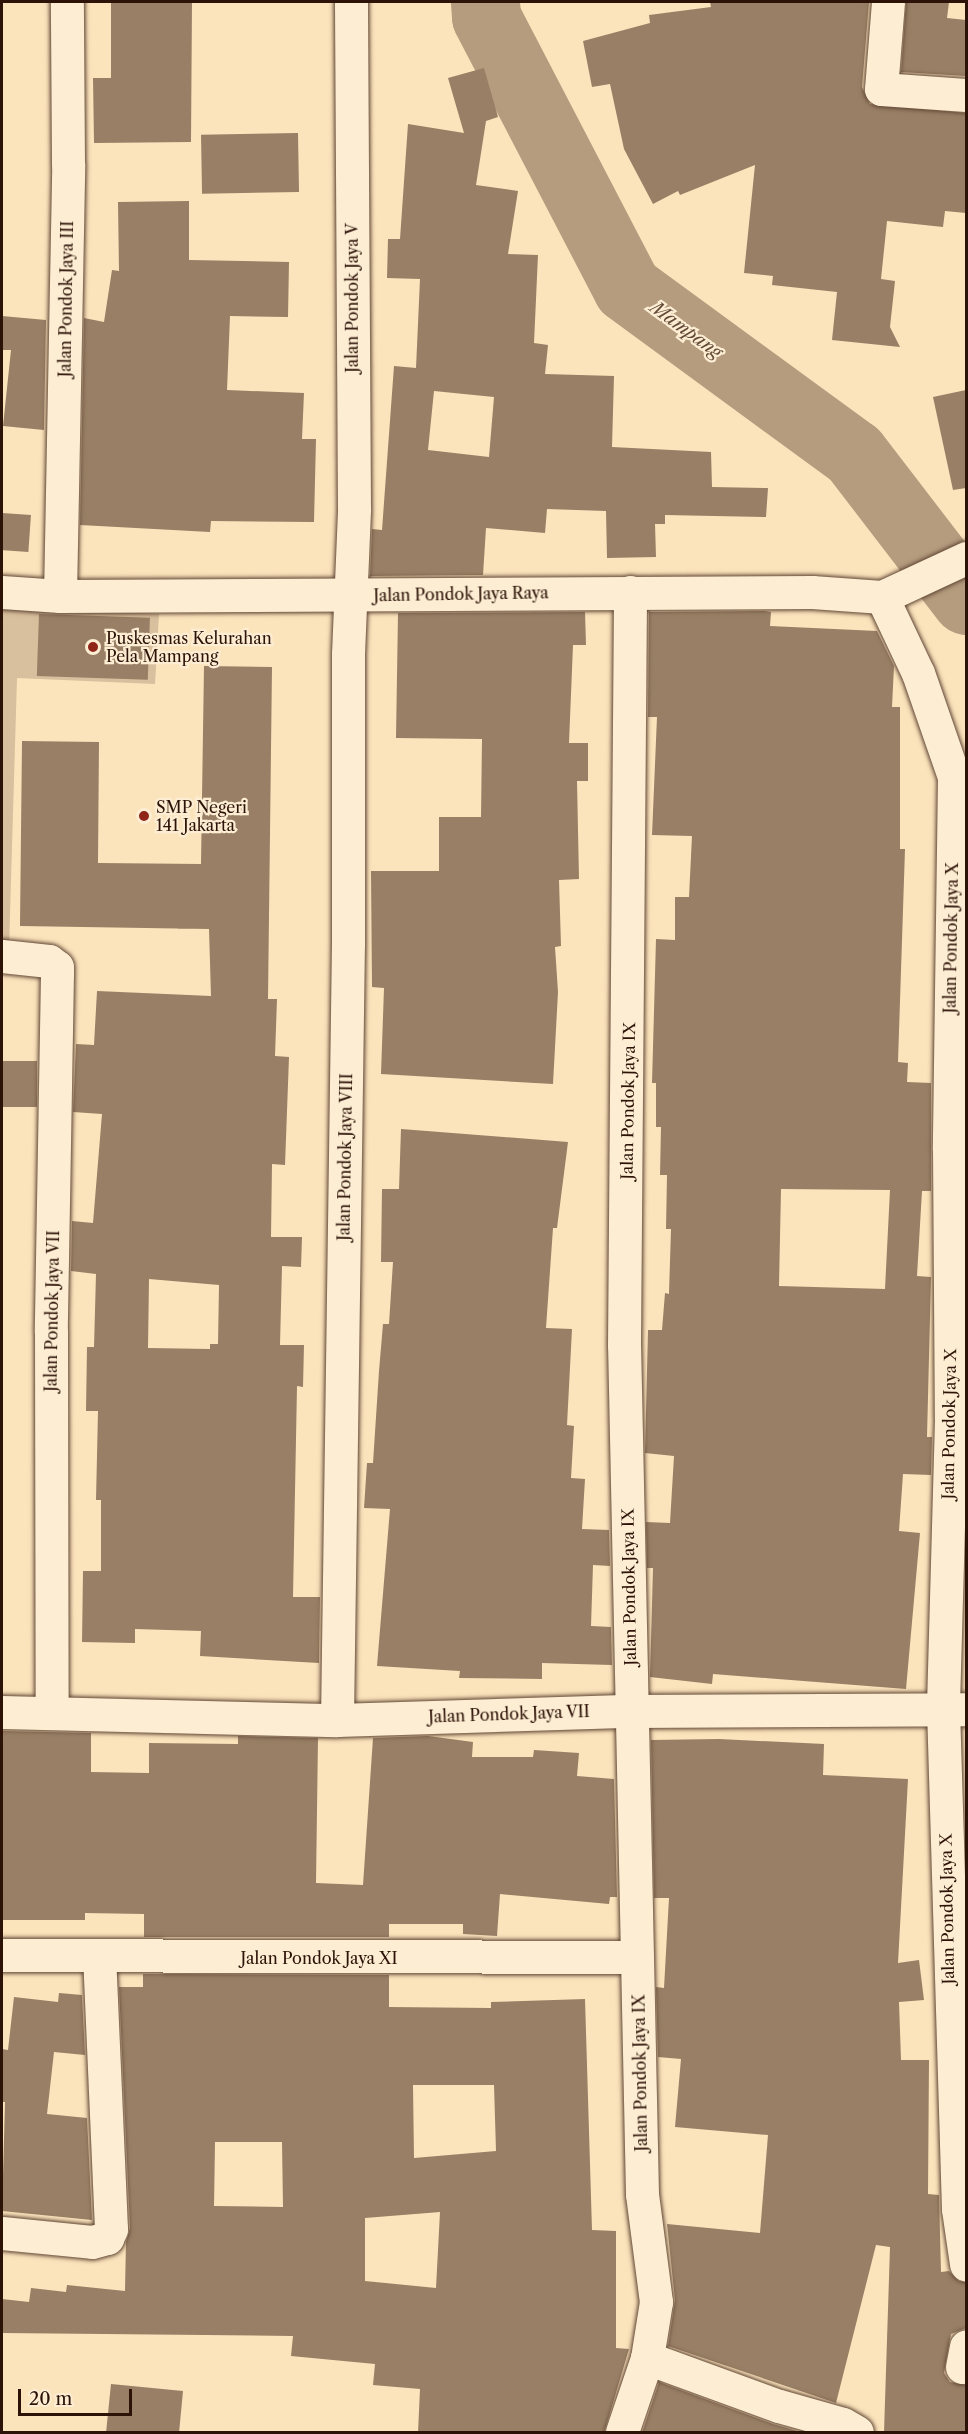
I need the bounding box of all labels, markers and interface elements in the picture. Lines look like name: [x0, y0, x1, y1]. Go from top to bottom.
street label: Jalan Pondok Jaya III: [55, 220, 77, 378]
street label: Jalan Pondok Jaya V: [342, 223, 362, 373]
water label: Mampang: [646, 297, 726, 363]
street label: Jalan Pondok Jaya Raya: [373, 583, 549, 605]
place label: Puskesmas Kelurahan Pela Mampang: [106, 628, 272, 666]
marker: Puskesmas Kelurahan Pela Mampang: [84, 638, 102, 656]
place label: SMP Negeri 141 Jakarta: [156, 797, 247, 835]
marker: SMP Negeri 141 Jakarta: [137, 809, 151, 823]
street label: Jalan Pondok Jaya X: [940, 862, 962, 1014]
street label: Jalan Pondok Jaya IX: [617, 1022, 639, 1180]
street label: Jalan Pondok Jaya VIII: [334, 1072, 356, 1242]
street label: Jalan Pondok Jaya VII: [41, 1230, 63, 1392]
street label: Jalan Pondok Jaya X: [938, 1348, 960, 1500]
street label: Jalan Pondok Jaya IX: [618, 1508, 640, 1666]
street label: Jalan Pondok Jaya VII: [427, 1702, 591, 1726]
street label: Jalan Pondok Jaya X: [936, 1833, 958, 1985]
street label: Jalan Pondok Jaya XI: [240, 1948, 398, 1968]
street label: Jalan Pondok Jaya IX: [629, 1994, 651, 2152]
scale bar: [21, 2377, 135, 2415]
text: 20 m: [29, 2388, 72, 2410]

